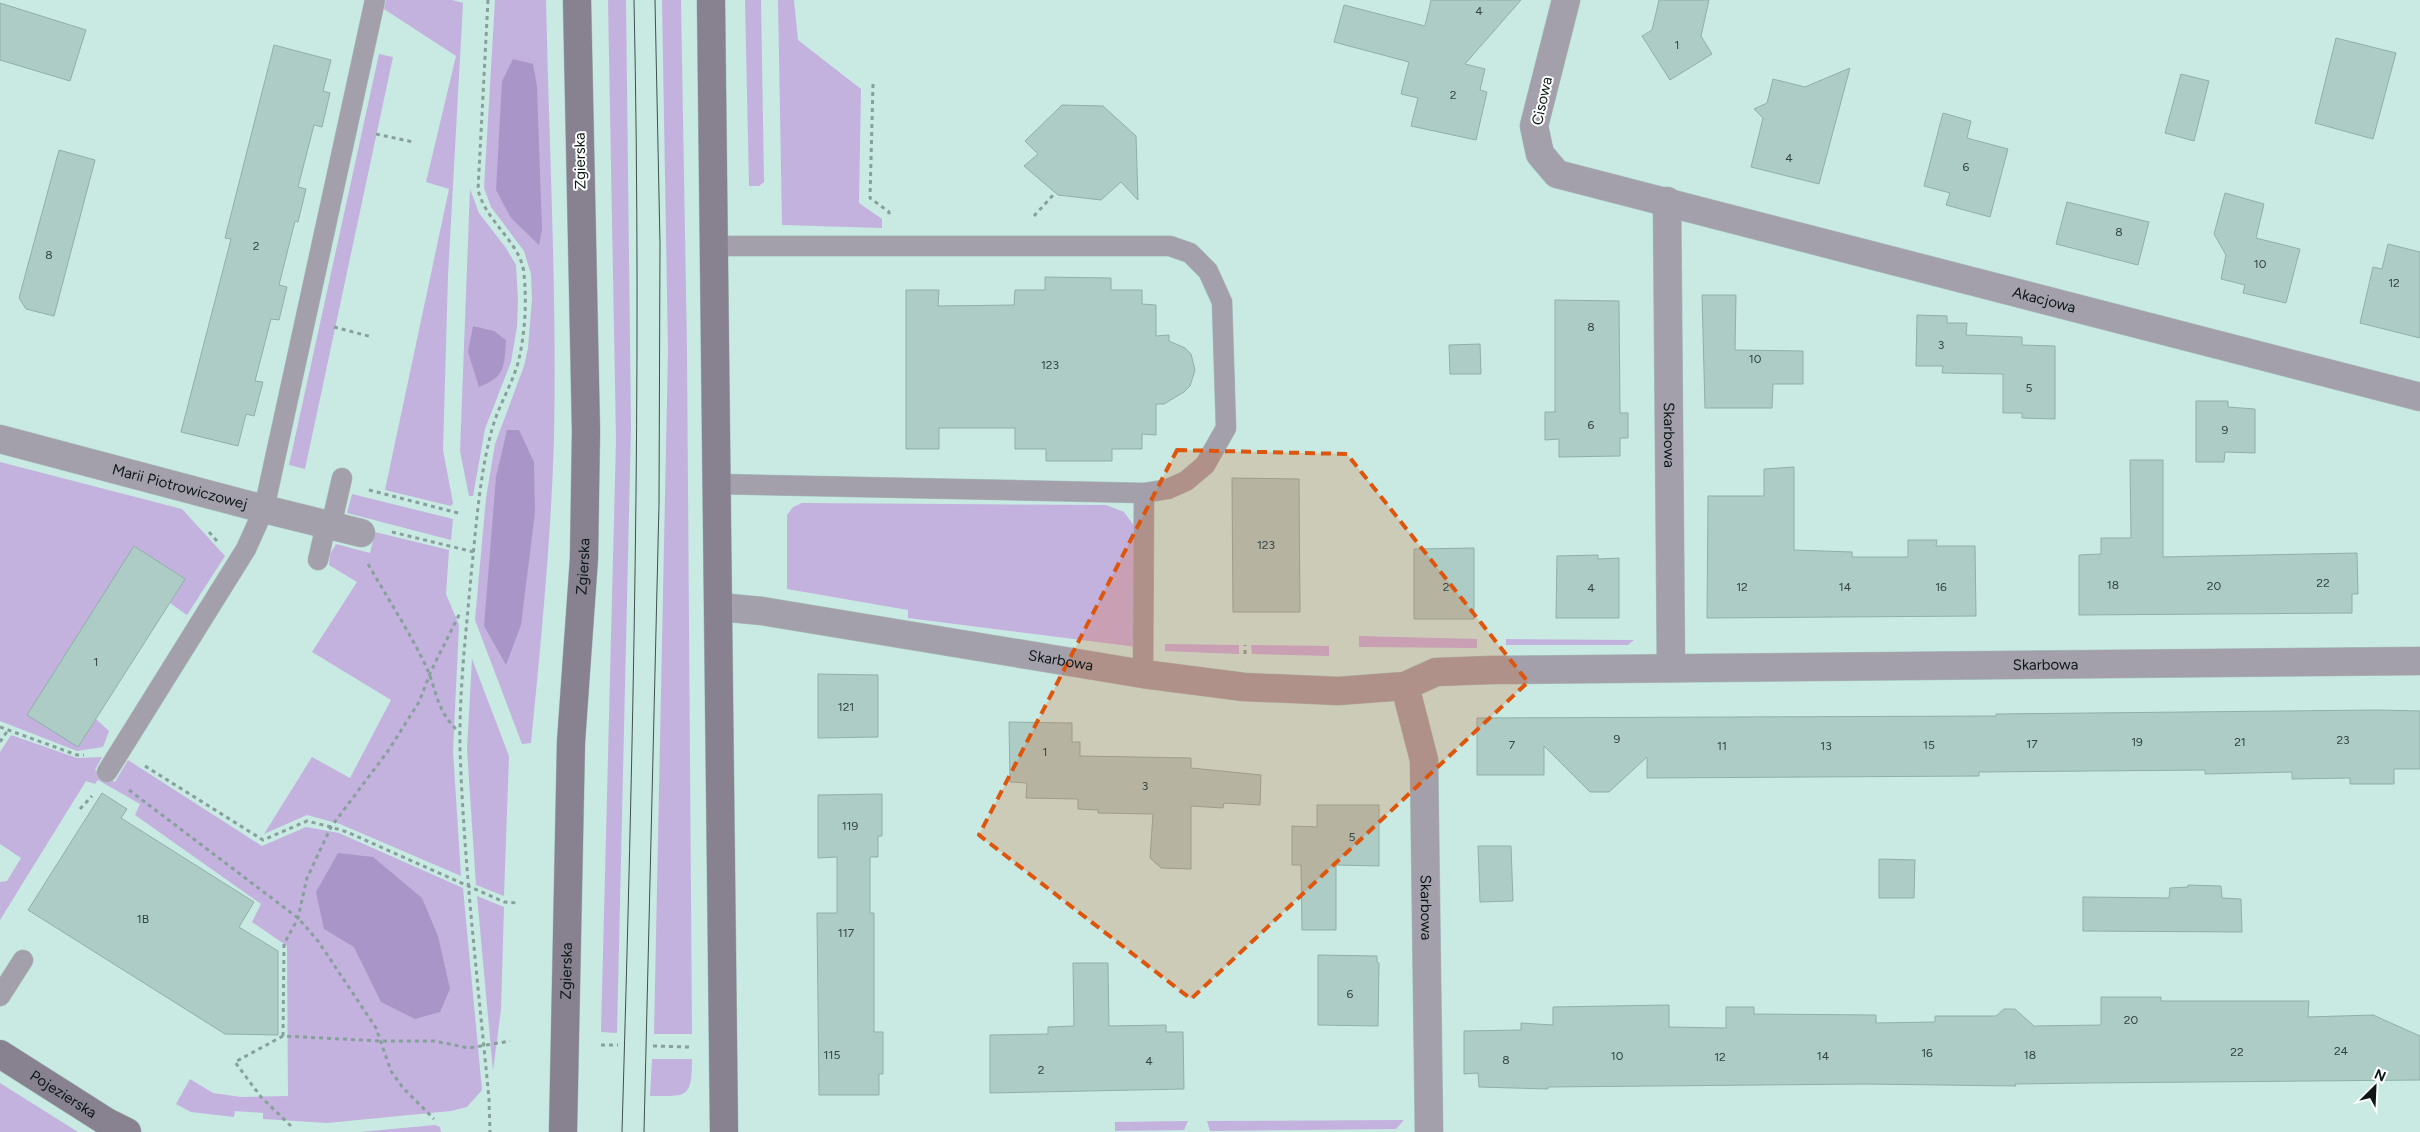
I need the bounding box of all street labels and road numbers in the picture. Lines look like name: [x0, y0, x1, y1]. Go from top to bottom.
street label: Cisowa: [1528, 75, 1556, 127]
street label: Zgierska: [571, 132, 589, 190]
street label: Akacjowa: [2010, 283, 2078, 317]
street label: Skarbowa: [1660, 402, 1678, 468]
street label: Marii Piotrowiczowej: [110, 460, 249, 513]
street label: Zgierska: [572, 538, 593, 596]
street label: Skarbowa: [1027, 646, 1095, 675]
street label: Skarbowa: [2013, 655, 2078, 674]
street label: Skarbowa: [1417, 875, 1435, 941]
street label: Zgierska: [557, 942, 576, 1000]
street label: Pojezierska: [27, 1066, 100, 1122]

